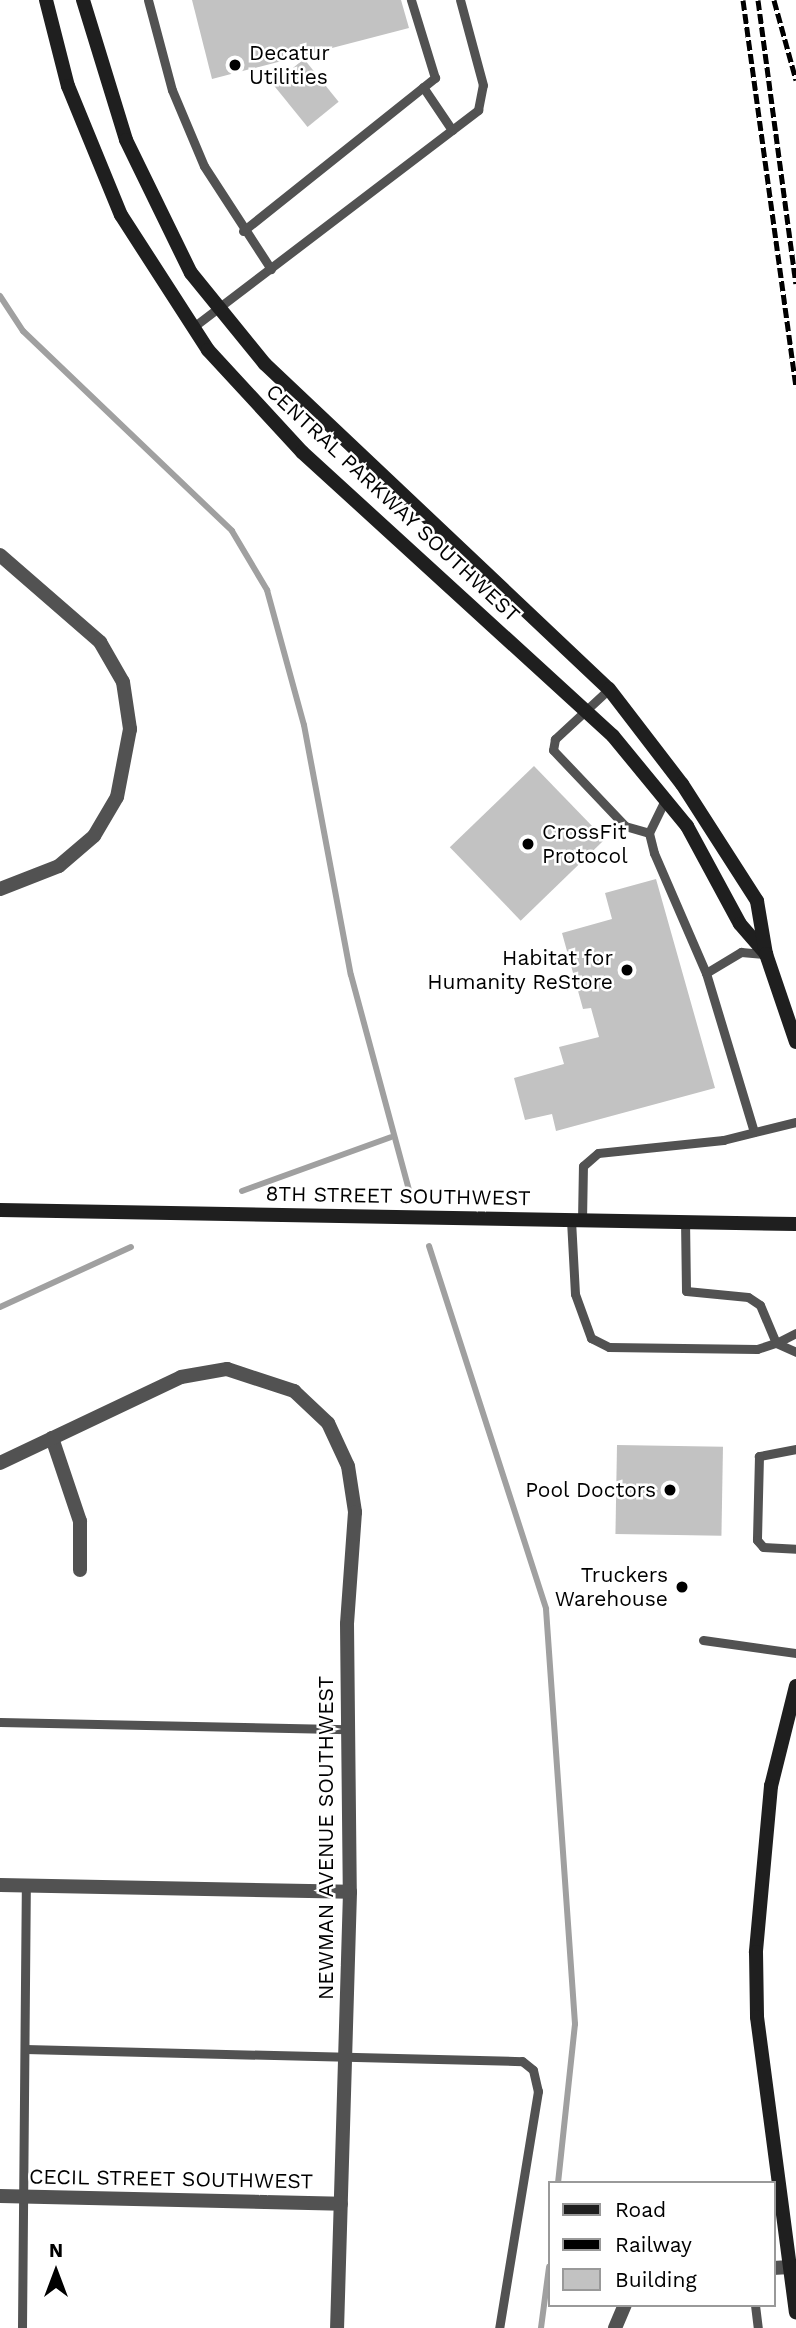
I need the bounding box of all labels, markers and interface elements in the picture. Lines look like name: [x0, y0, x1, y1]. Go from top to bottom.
place label: Decatur Utilities: [249, 40, 330, 90]
marker: Decatur Utilities: [227, 57, 243, 73]
street label: CENTRAL PARKWAY SOUTHWEST: [260, 378, 526, 628]
place label: CrossFit Protocol: [542, 819, 628, 869]
marker: CrossFit Protocol: [520, 836, 536, 852]
place label: Habitat for Humanity ReStore: [427, 945, 613, 995]
marker: Habitat for Humanity ReStore: [619, 962, 635, 978]
street label: 8TH STREET SOUTHWEST: [265, 1181, 531, 1211]
place label: Pool Doctors: [524, 1477, 656, 1503]
marker: Pool Doctors: [662, 1482, 678, 1498]
place label: Truckers Warehouse: [555, 1562, 668, 1612]
marker: Truckers Warehouse: [674, 1579, 690, 1595]
street label: NEWMAN AVENUE SOUTHWEST: [313, 1675, 339, 2001]
street label: CECIL STREET SOUTHWEST: [28, 2164, 314, 2194]
legend: [548, 2181, 775, 2307]
text: Road: [615, 2197, 666, 2222]
text: Railway: [615, 2232, 692, 2257]
north arrow: [21, 2237, 91, 2307]
text: N: [49, 2239, 63, 2262]
text: Building: [615, 2267, 697, 2292]

